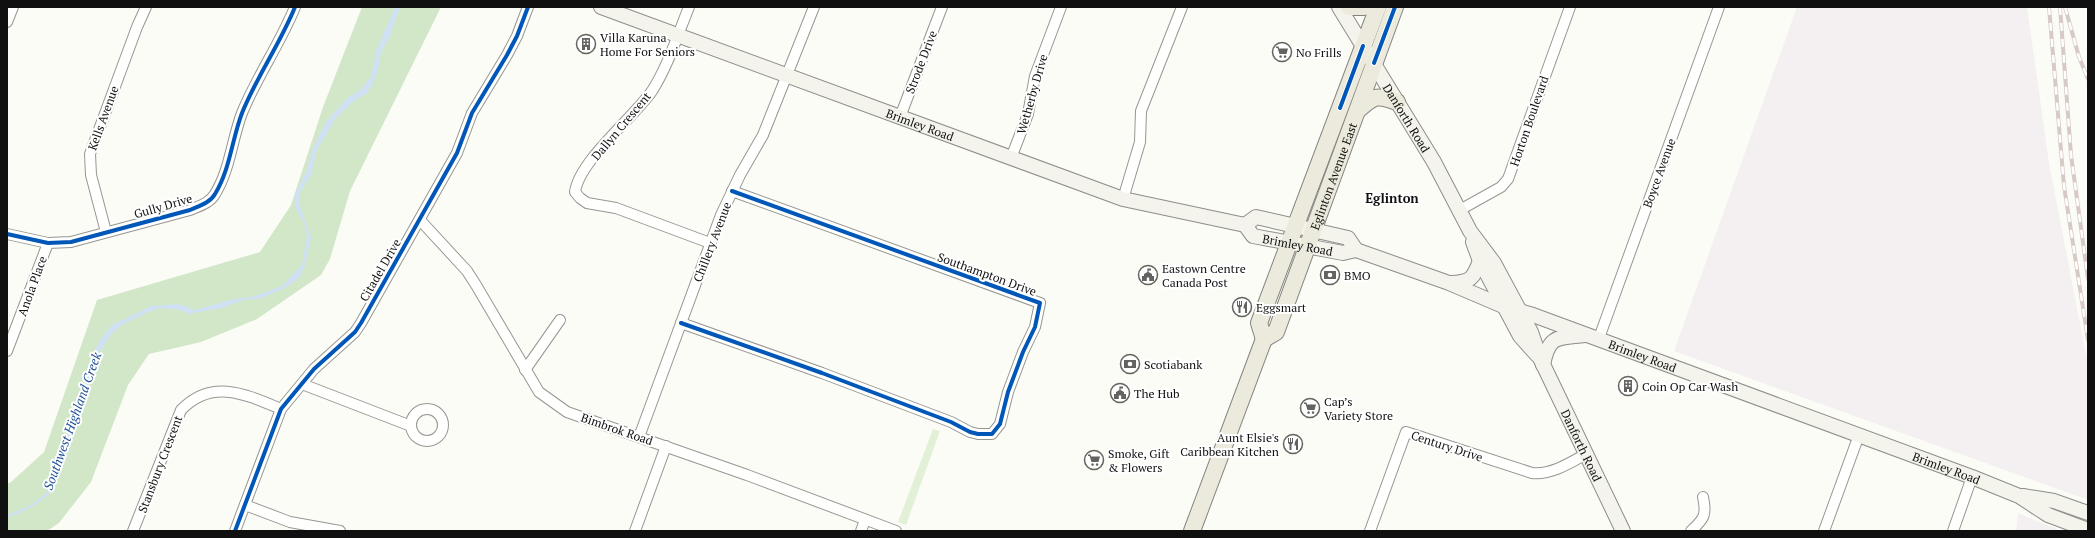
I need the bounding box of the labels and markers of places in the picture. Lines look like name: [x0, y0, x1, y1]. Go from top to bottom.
place label: Villa Karuna Home For Seniors: [600, 30, 695, 59]
building icon: Villa Karuna Home For Seniors: [575, 33, 597, 55]
supermarket icon: No Frills: [1271, 41, 1293, 63]
place label: No Frills: [1296, 45, 1342, 60]
place label: Eastown Centre Canada Post: [1162, 261, 1246, 290]
public building icon: Eastown Centre Canada Post: [1137, 264, 1159, 286]
bank icon: BMO: [1319, 264, 1341, 286]
place label: BMO: [1344, 268, 1371, 283]
restaurant icon: Eggsmart: [1231, 296, 1253, 318]
place label: Eggsmart: [1256, 300, 1307, 315]
bank icon: Scotiabank: [1119, 353, 1141, 375]
place label: Scotiabank: [1144, 357, 1203, 372]
building icon: Coin Op Car Wash: [1617, 375, 1639, 397]
place label: Coin Op Car Wash: [1642, 379, 1738, 394]
public building icon: The Hub: [1109, 382, 1131, 404]
place label: The Hub: [1134, 386, 1180, 401]
place label: Cap’s Variety Store: [1324, 394, 1393, 423]
supermarket icon: Cap’s Variety Store: [1299, 397, 1321, 419]
place label: Aunt Elsie's Caribbean Kitchen: [1180, 430, 1279, 459]
restaurant icon: Aunt Elsie's Caribbean Kitchen: [1282, 433, 1304, 455]
place label: Smoke, Gift & Flowers: [1108, 446, 1170, 475]
supermarket icon: Smoke, Gift & Flowers: [1083, 449, 1105, 471]

